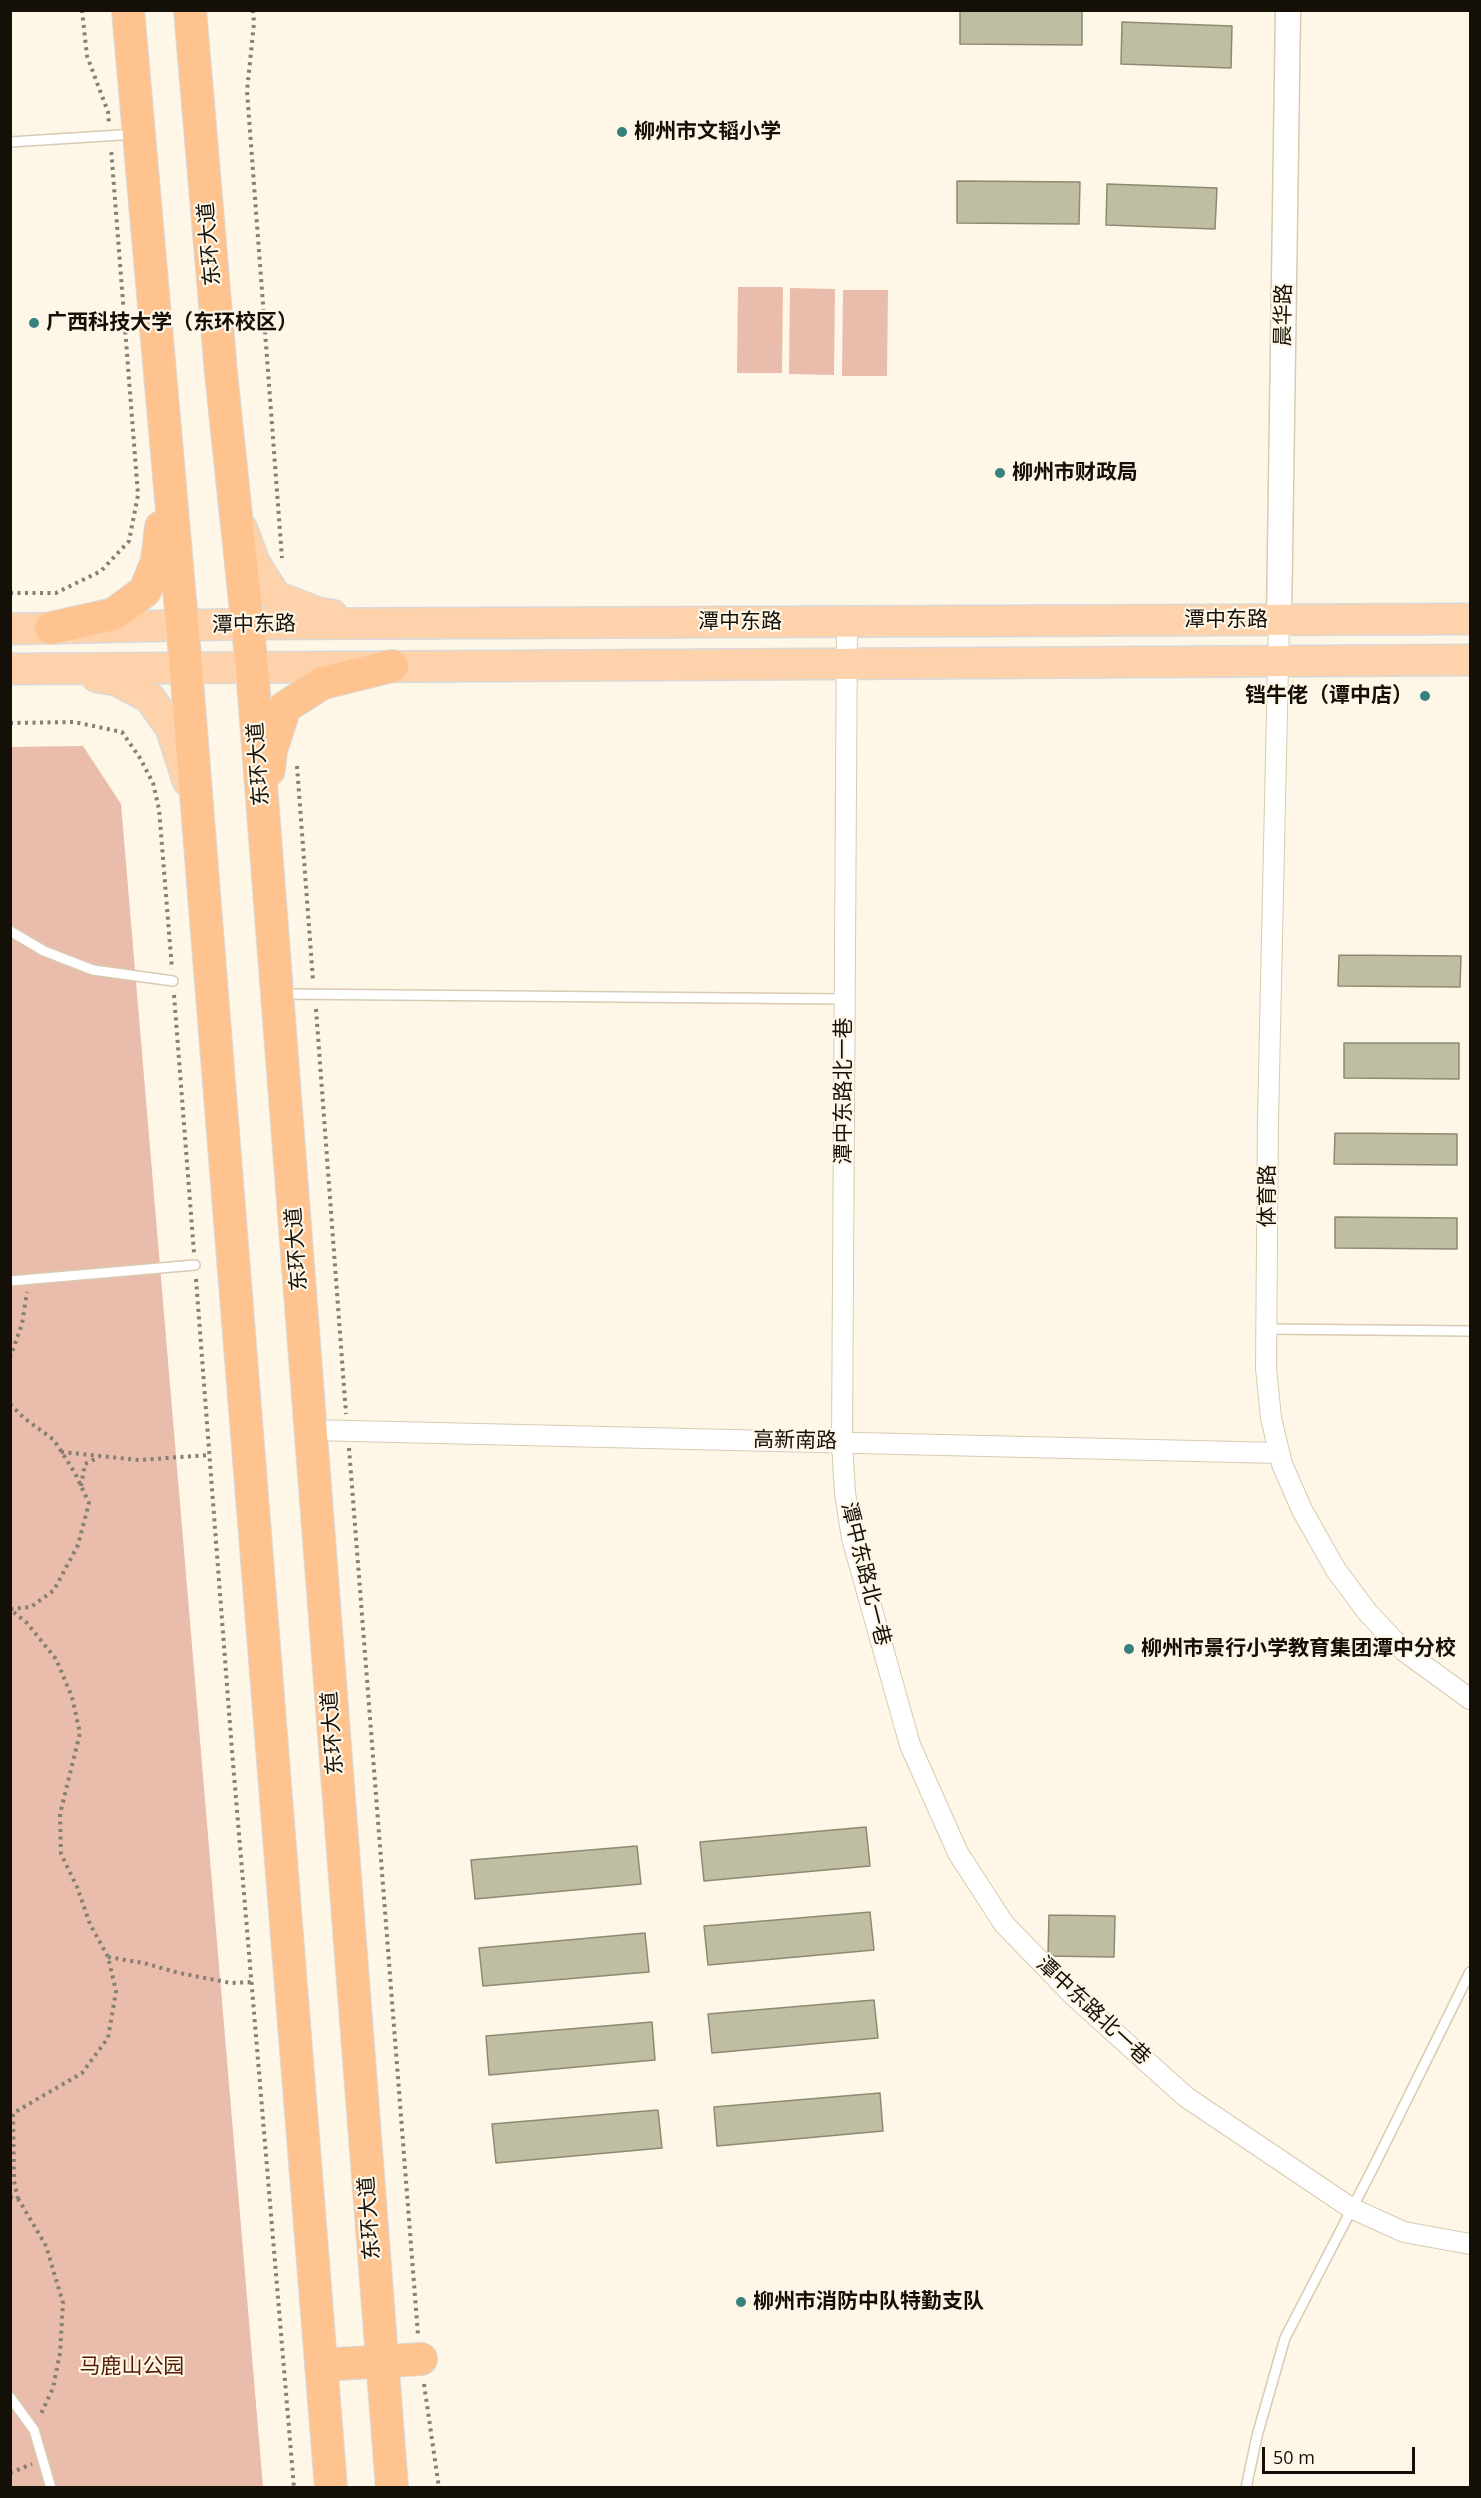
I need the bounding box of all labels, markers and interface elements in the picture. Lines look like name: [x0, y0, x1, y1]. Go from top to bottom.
place label: 柳州市文韬小学: [634, 119, 781, 145]
marker: 柳州市文韬小学: [615, 125, 629, 139]
street label: 东环大道: [194, 201, 226, 287]
street label: 晨华路: [1271, 283, 1297, 347]
place label: 广西科技大学（东环校区）: [46, 310, 298, 336]
marker: 广西科技大学（东环校区）: [27, 316, 41, 330]
place label: 柳州市财政局: [1012, 460, 1138, 486]
marker: 柳州市财政局: [993, 466, 1007, 480]
street label: 潭中东路: [1184, 607, 1268, 633]
street label: 潭中东路: [698, 609, 782, 635]
street label: 潭中东路: [212, 612, 296, 638]
place label: 铛牛佬（谭中店）: [1245, 683, 1413, 709]
marker: 铛牛佬（谭中店）: [1418, 689, 1432, 703]
street label: 东环大道: [244, 721, 274, 807]
street label: 潭中东路北一巷: [831, 1018, 857, 1164]
street label: 体育路: [1255, 1165, 1281, 1227]
street label: 东环大道: [282, 1206, 312, 1292]
street label: 高新南路: [753, 1428, 837, 1454]
street label: 潭中东路北一巷: [835, 1500, 895, 1648]
place label: 柳州市景行小学教育集团潭中分校: [1141, 1636, 1456, 1662]
marker: 柳州市景行小学教育集团潭中分校: [1122, 1642, 1136, 1656]
street label: 东环大道: [318, 1690, 348, 1776]
street label: 潭中东路北一巷: [1031, 1952, 1155, 2070]
street label: 东环大道: [355, 2175, 385, 2261]
place label: 柳州市消防中队特勤支队: [753, 2289, 984, 2315]
marker: 柳州市消防中队特勤支队: [734, 2295, 748, 2309]
park label: 马鹿山公园: [80, 2354, 184, 2380]
scale bar: [1265, 2435, 1418, 2473]
text: 50 m: [1273, 2445, 1315, 2469]

